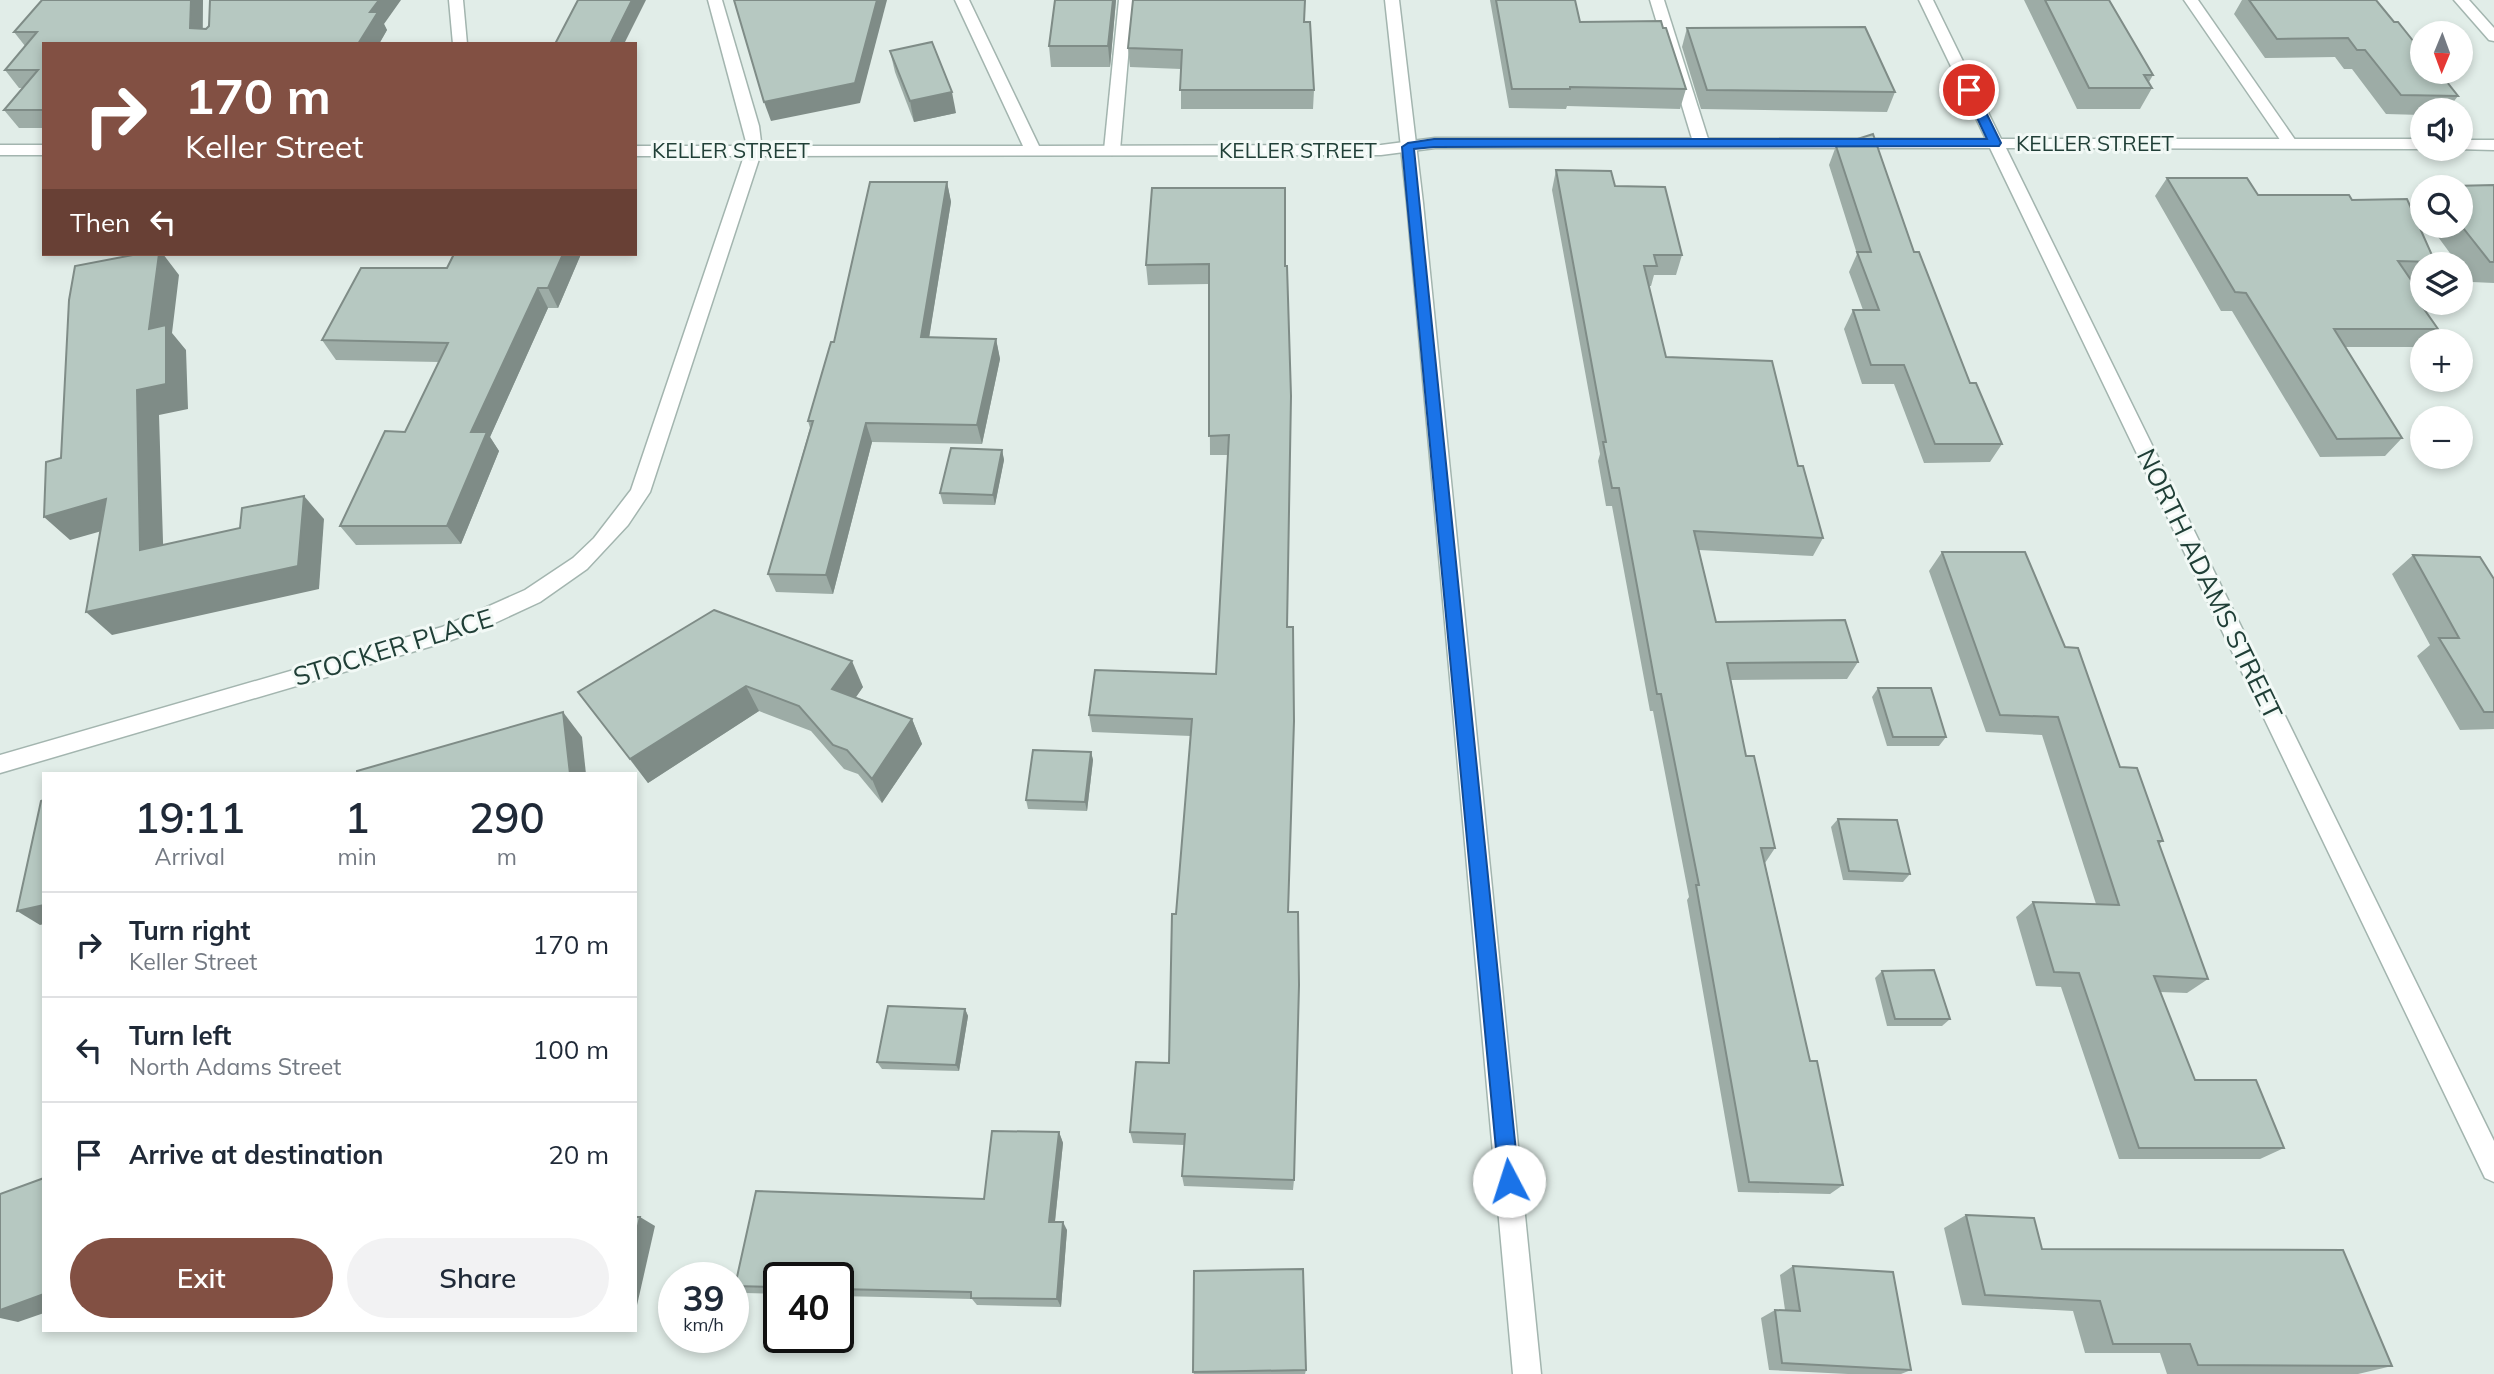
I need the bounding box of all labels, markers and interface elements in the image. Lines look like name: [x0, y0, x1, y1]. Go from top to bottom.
north arrow: [2410, 21, 2473, 84]
map controls: [2410, 21, 2473, 469]
pin: [1939, 60, 1999, 120]
text: 170 m: [185, 65, 331, 126]
icon: right: [70, 70, 161, 161]
icon: arrive: [1950, 71, 1988, 109]
button: sound: [2410, 98, 2473, 161]
text: Keller Street: [185, 126, 363, 166]
street label: KELLER STREET: [2016, 130, 2174, 156]
street label: KELLER STREET: [652, 137, 810, 163]
street label: KELLER STREET: [1219, 137, 1377, 163]
button: search: [2410, 175, 2473, 238]
icon: left: [144, 203, 182, 241]
text: Then: [70, 206, 130, 239]
button: layers: [2410, 252, 2473, 315]
button: +: [2410, 329, 2473, 392]
button: −: [2410, 406, 2473, 469]
street label: NORTH ADAMS STREET: [2130, 443, 2290, 725]
street label: STOCKER PLACE: [289, 601, 497, 693]
text: 19:11: [134, 791, 245, 844]
text: 1: [344, 791, 370, 844]
text: 290: [469, 791, 545, 844]
text: Arrival: [155, 842, 225, 871]
text: min: [337, 842, 377, 871]
text: m: [497, 842, 517, 871]
text: Turn right: [129, 914, 250, 947]
icon: right: [70, 926, 108, 964]
text: 170 m: [533, 928, 609, 961]
text: Keller Street: [129, 947, 257, 976]
text: Turn left: [129, 1019, 231, 1052]
icon: left: [70, 1031, 108, 1069]
text: 100 m: [533, 1033, 609, 1066]
text: North Adams Street: [129, 1052, 341, 1081]
icon: arrive: [70, 1136, 108, 1174]
text: Arrive at destination: [129, 1138, 384, 1171]
text: 20 m: [548, 1138, 609, 1171]
position arrow: [1472, 1144, 1546, 1218]
button: Exit: [70, 1238, 333, 1318]
button: Share: [347, 1238, 609, 1318]
speed limit sign: 40: [763, 1262, 854, 1353]
text: 39: [682, 1276, 725, 1320]
text: km/h: [683, 1313, 724, 1336]

